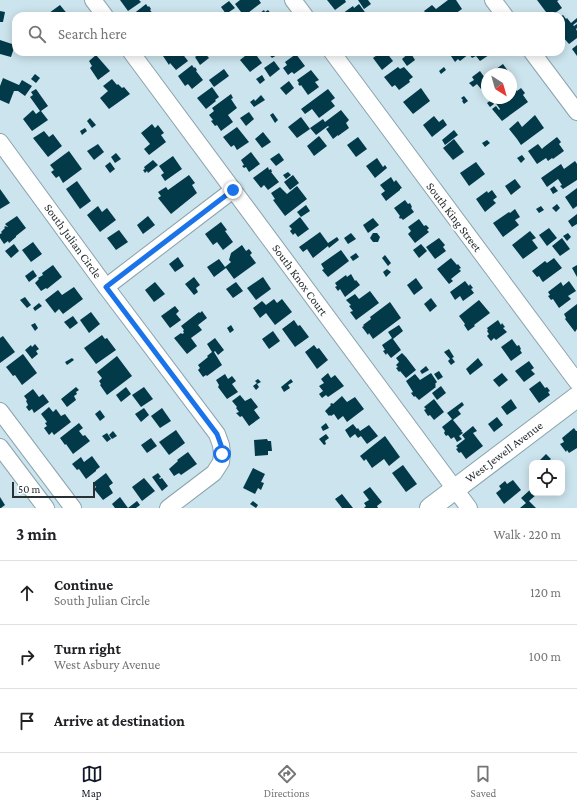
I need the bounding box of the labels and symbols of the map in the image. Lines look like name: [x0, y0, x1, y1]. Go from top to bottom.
north arrow: [481, 68, 517, 104]
street label: South King Street: [423, 180, 485, 255]
route end: [224, 181, 242, 199]
street label: South Julian Circle: [41, 201, 105, 281]
street label: South Knox Court: [269, 241, 331, 319]
street label: West Jewell Avenue: [462, 418, 546, 486]
route start: [213, 445, 231, 463]
scale bar: [12, 480, 95, 499]

